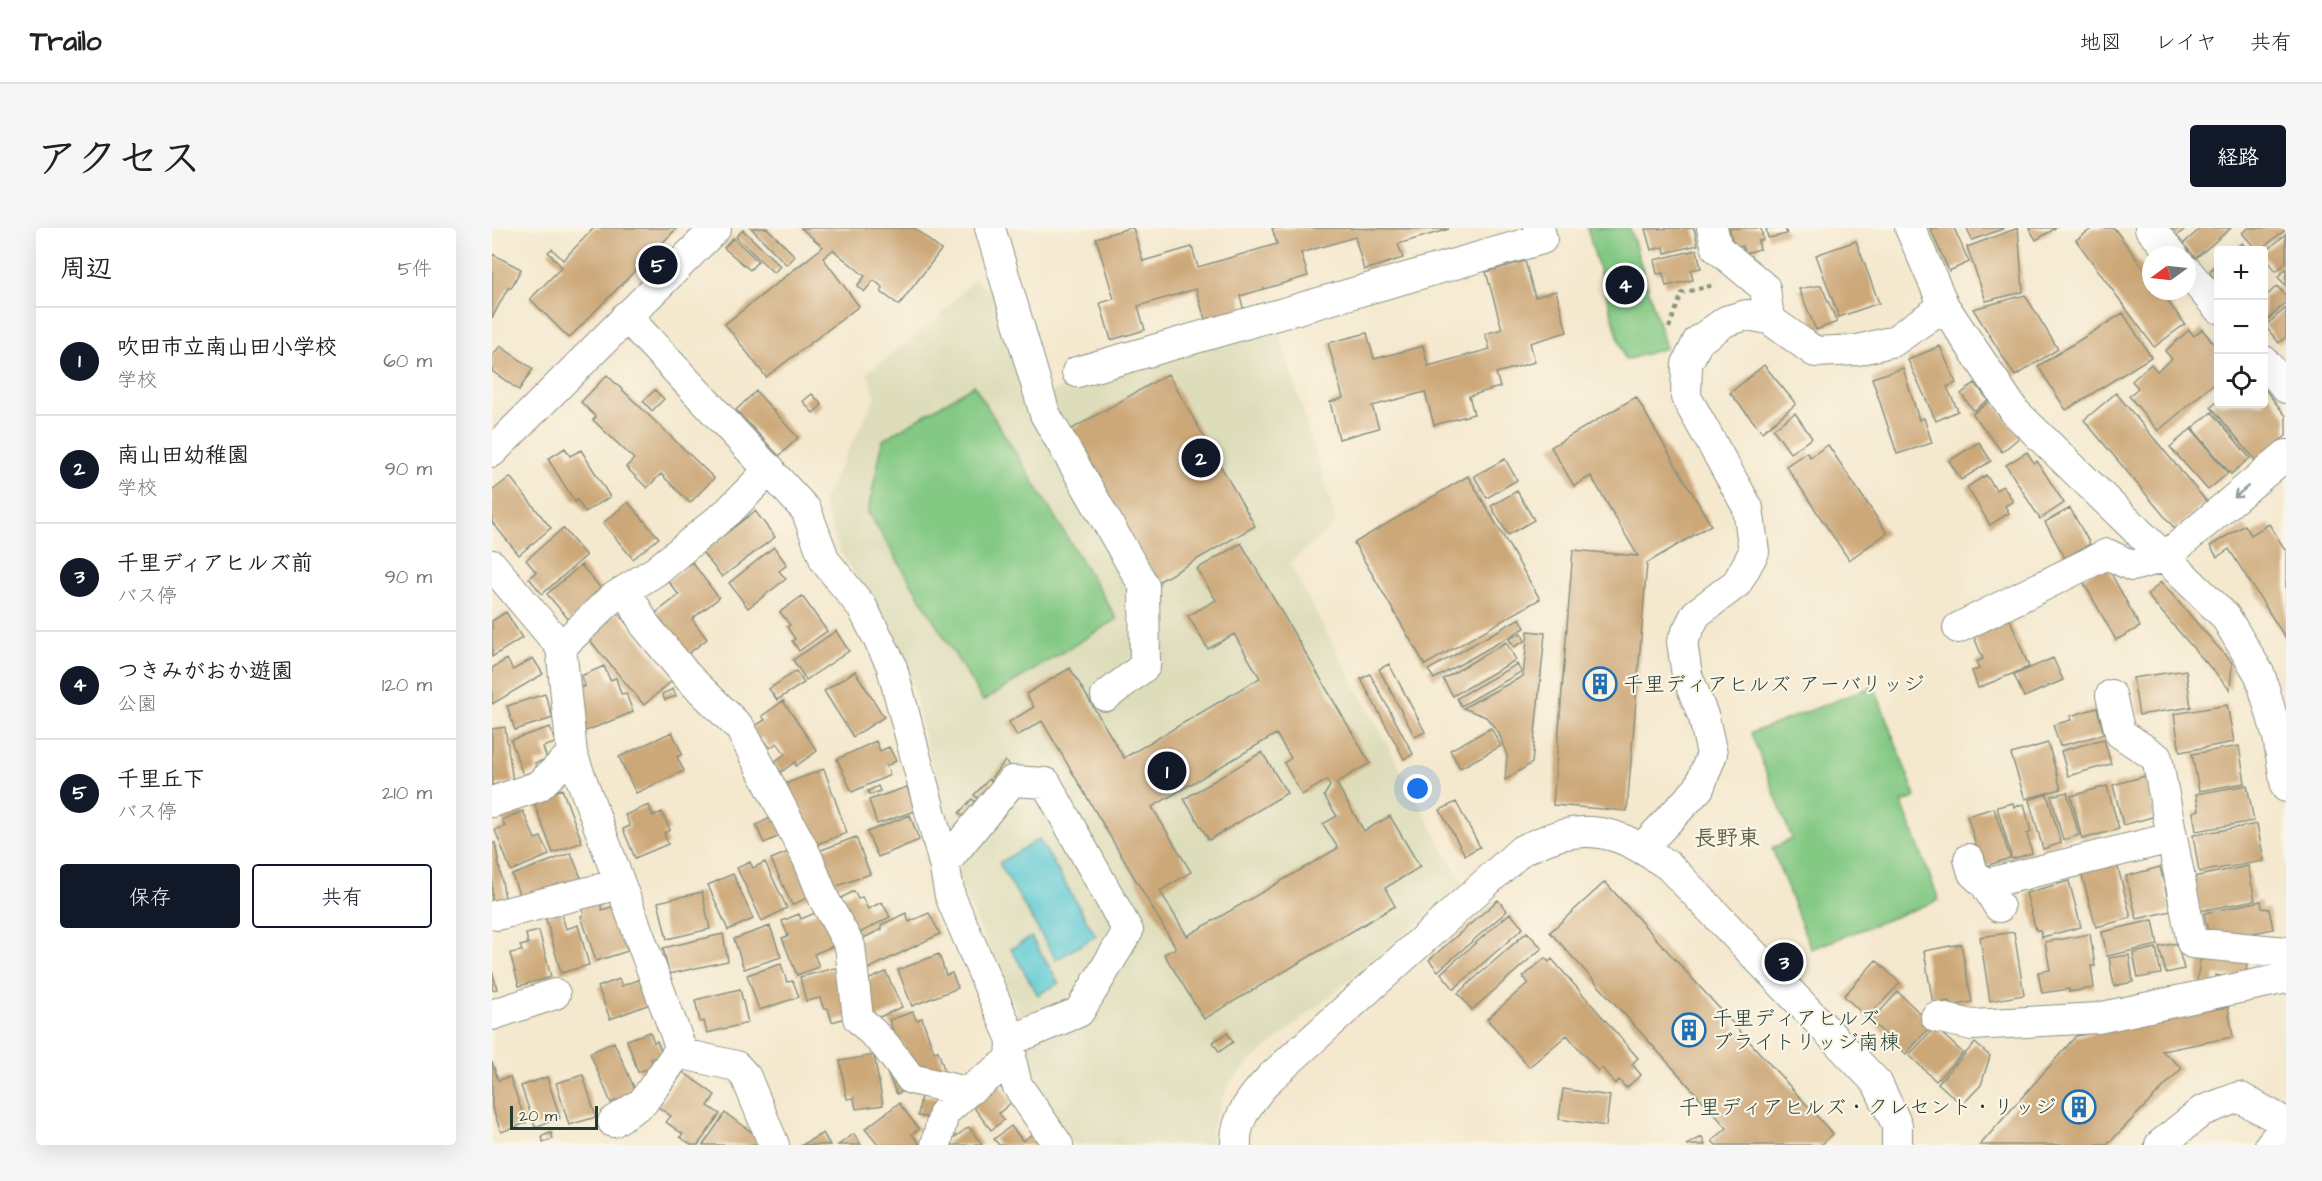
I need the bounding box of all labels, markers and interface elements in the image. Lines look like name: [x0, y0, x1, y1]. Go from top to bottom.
text: Trailo: [30, 22, 102, 61]
text: 地図: [2080, 28, 2122, 57]
text: レイヤ: [2155, 28, 2217, 57]
text: 共有: [2250, 28, 2292, 57]
button: 経路: [2190, 125, 2286, 187]
text: アクセス: [36, 131, 201, 189]
pin: 5: [638, 243, 678, 288]
north arrow: [2142, 246, 2196, 300]
map controls: [2214, 246, 2268, 408]
button: +: [2214, 246, 2268, 300]
text: 周辺: [60, 251, 112, 287]
text: 5件: [398, 255, 432, 283]
pin: 4: [1606, 262, 1644, 308]
button: −: [2214, 300, 2268, 354]
text: 吹田市立南山田小学校: [117, 332, 337, 363]
text: 1: [78, 347, 81, 375]
text: 60 m: [383, 347, 432, 375]
button: locate: [2214, 354, 2268, 408]
text: 学校: [117, 366, 157, 394]
pin: 2: [1182, 436, 1220, 480]
text: 南山田幼稚園: [117, 440, 249, 471]
text: 2: [74, 455, 85, 483]
text: 90 m: [384, 455, 432, 483]
text: 学校: [117, 474, 157, 502]
one-way arrow: [2233, 486, 2249, 499]
text: 千里ディアヒルズ前: [117, 548, 313, 579]
text: 3: [74, 563, 85, 591]
text: 90 m: [384, 563, 432, 591]
text: バス停: [117, 582, 177, 610]
text: つきみがおか遊園: [117, 656, 293, 687]
building icon: 千里ディアヒルズ アーバリッジ: [1582, 666, 1618, 702]
place label: 千里ディアヒルズ アーバリッジ: [1623, 670, 1924, 699]
text: 4: [73, 671, 86, 699]
text: 120 m: [382, 671, 432, 699]
text: 公園: [117, 690, 157, 718]
pin: 1: [1148, 748, 1186, 794]
text: 千里丘下: [117, 764, 205, 795]
your location: [1403, 774, 1432, 803]
text: 5: [72, 779, 87, 807]
text: 210 m: [382, 779, 432, 807]
text: バス停: [117, 798, 177, 826]
district label: 長野東: [1694, 823, 1760, 854]
button: 保存: [60, 864, 240, 928]
button: 共有: [252, 864, 432, 928]
pin: 3: [1764, 940, 1804, 984]
place label: 千里ディアヒルズ ブライトリッジ南棟: [1712, 1004, 1900, 1057]
building icon: 千里ディアヒルズ ブライトリッジ南棟: [1671, 1012, 1707, 1048]
building icon: 千里ディアヒルズ・クレセント・リッジ: [2061, 1089, 2097, 1125]
place label: 千里ディアヒルズ・クレセント・リッジ: [1678, 1093, 2056, 1122]
scale bar: [510, 1103, 598, 1130]
text: 20 m: [519, 1105, 557, 1127]

